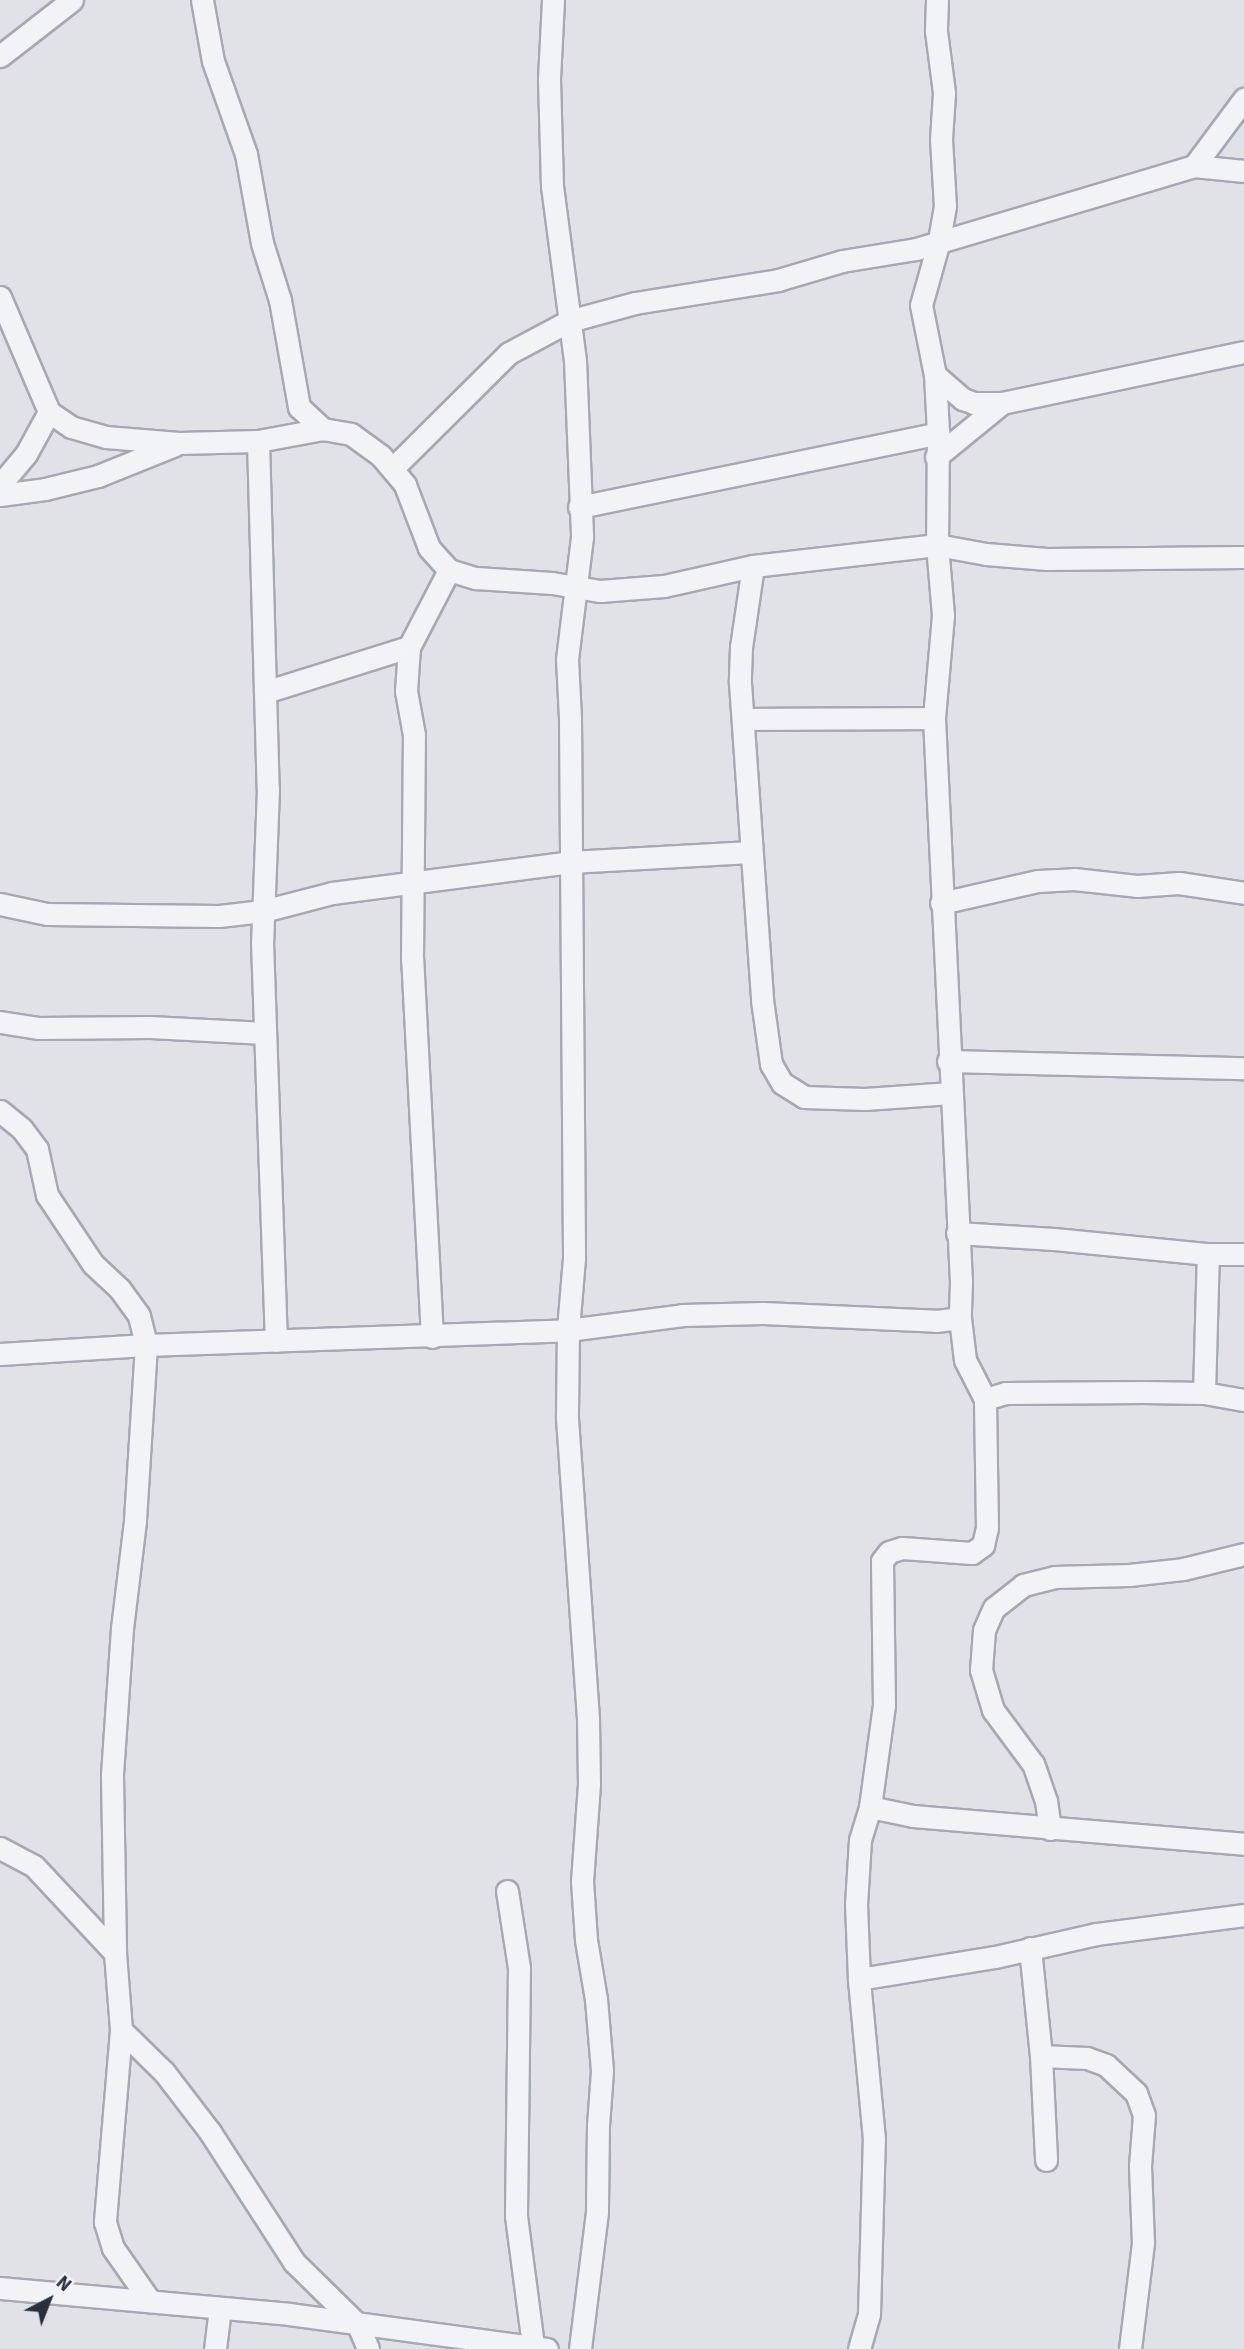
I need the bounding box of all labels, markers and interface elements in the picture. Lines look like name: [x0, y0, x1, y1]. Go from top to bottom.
north arrow: [14, 2265, 84, 2335]
text: N: [50, 2270, 77, 2298]

